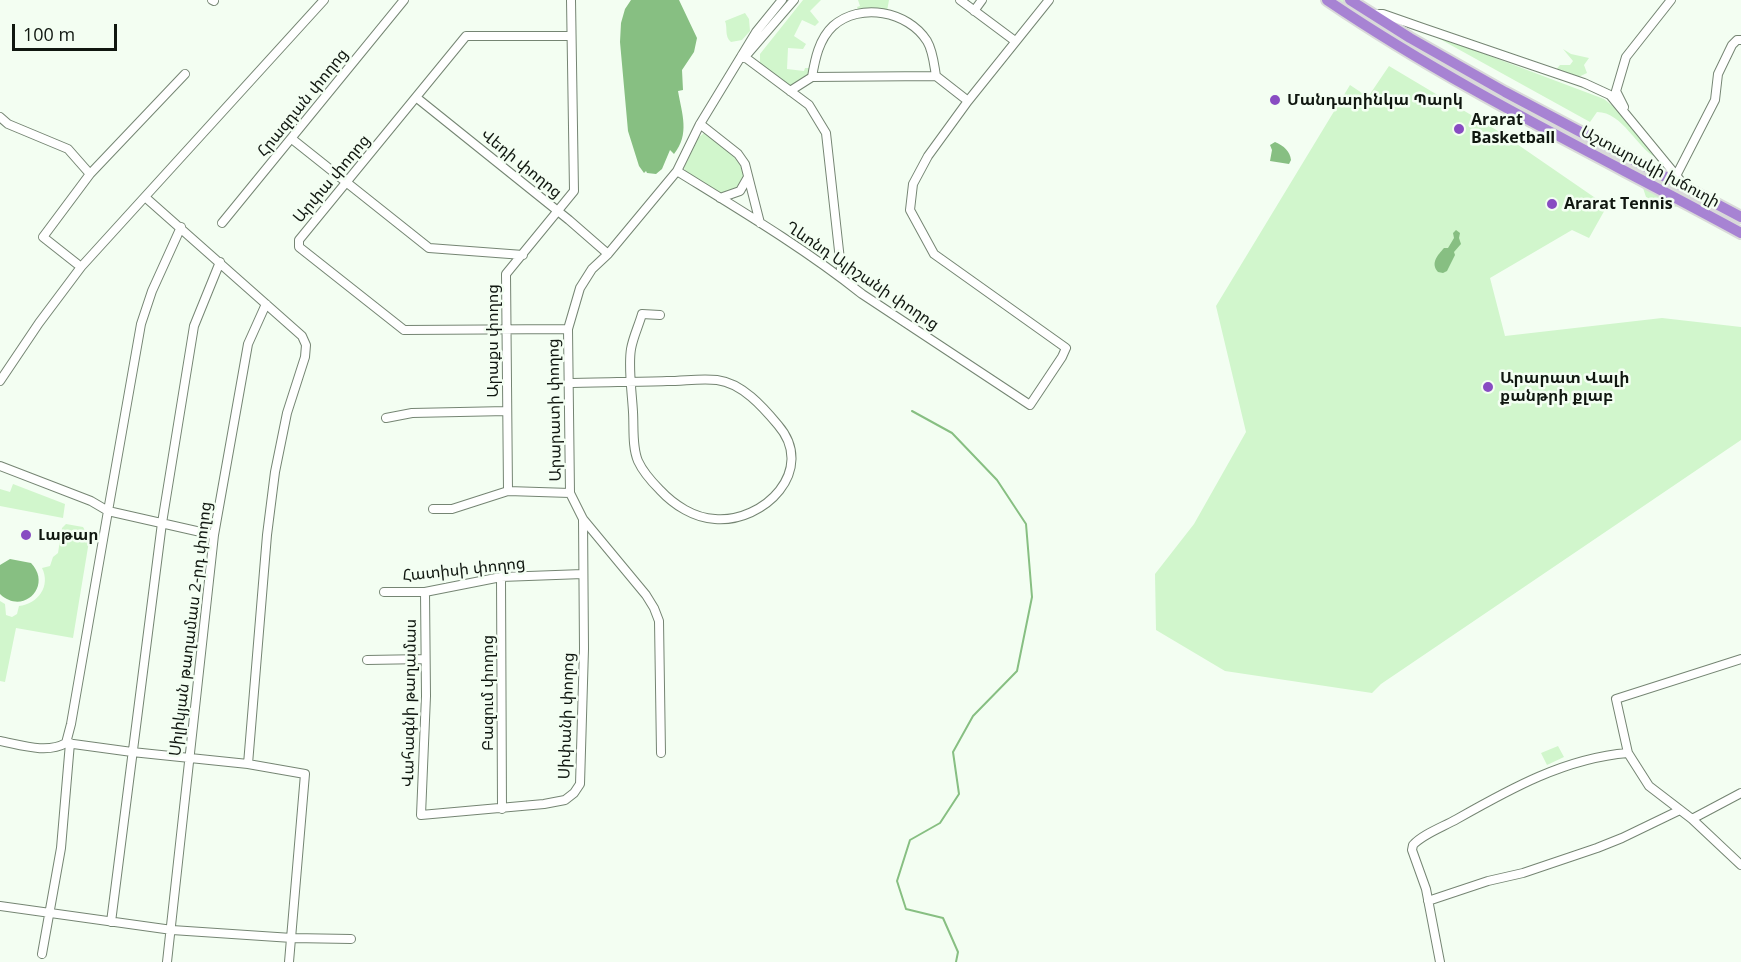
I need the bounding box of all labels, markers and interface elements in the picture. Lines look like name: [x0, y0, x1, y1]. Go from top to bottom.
scale bar: [15, 12, 120, 50]
text: 100 m: [23, 22, 75, 46]
street label: Հրազդան փողոց: [254, 45, 352, 161]
place label: Մանդարինկա Պարկ: [1287, 90, 1463, 110]
marker: Մանդարինկա Պարկ: [1268, 93, 1282, 107]
place label: Ararat Basketball: [1471, 110, 1555, 148]
marker: Ararat Basketball: [1452, 122, 1466, 136]
street label: Աշտարակի խճուղի: [1577, 122, 1723, 212]
street label: Վեդի փողոց: [477, 125, 565, 203]
street label: Արփա փողոց: [289, 131, 375, 227]
place label: Ararat Tennis: [1564, 194, 1673, 214]
marker: Ararat Tennis: [1545, 197, 1559, 211]
street label: Ղևոնդ Ալիշանի փողոց: [782, 218, 942, 334]
street label: Արաքս փողոց: [483, 284, 503, 398]
street label: Արարատի փողոց: [544, 338, 566, 482]
place label: Արարատ Վալի քանթրի քլաբ: [1500, 368, 1630, 406]
marker: Արարատ Վալի քանթրի քլաբ: [1481, 380, 1495, 394]
street label: Սիլիկյան թաղամաս 2-րդ փողոց: [166, 501, 216, 757]
place label: Լաթար: [38, 525, 99, 545]
marker: Լաթար: [19, 528, 33, 542]
street label: Հատիսի փողոց: [402, 554, 526, 586]
street label: Վահագնի թաղամաս: [399, 619, 421, 787]
street label: Բազում փողոց: [478, 635, 498, 751]
street label: Սիփանի փողոց: [555, 652, 579, 780]

